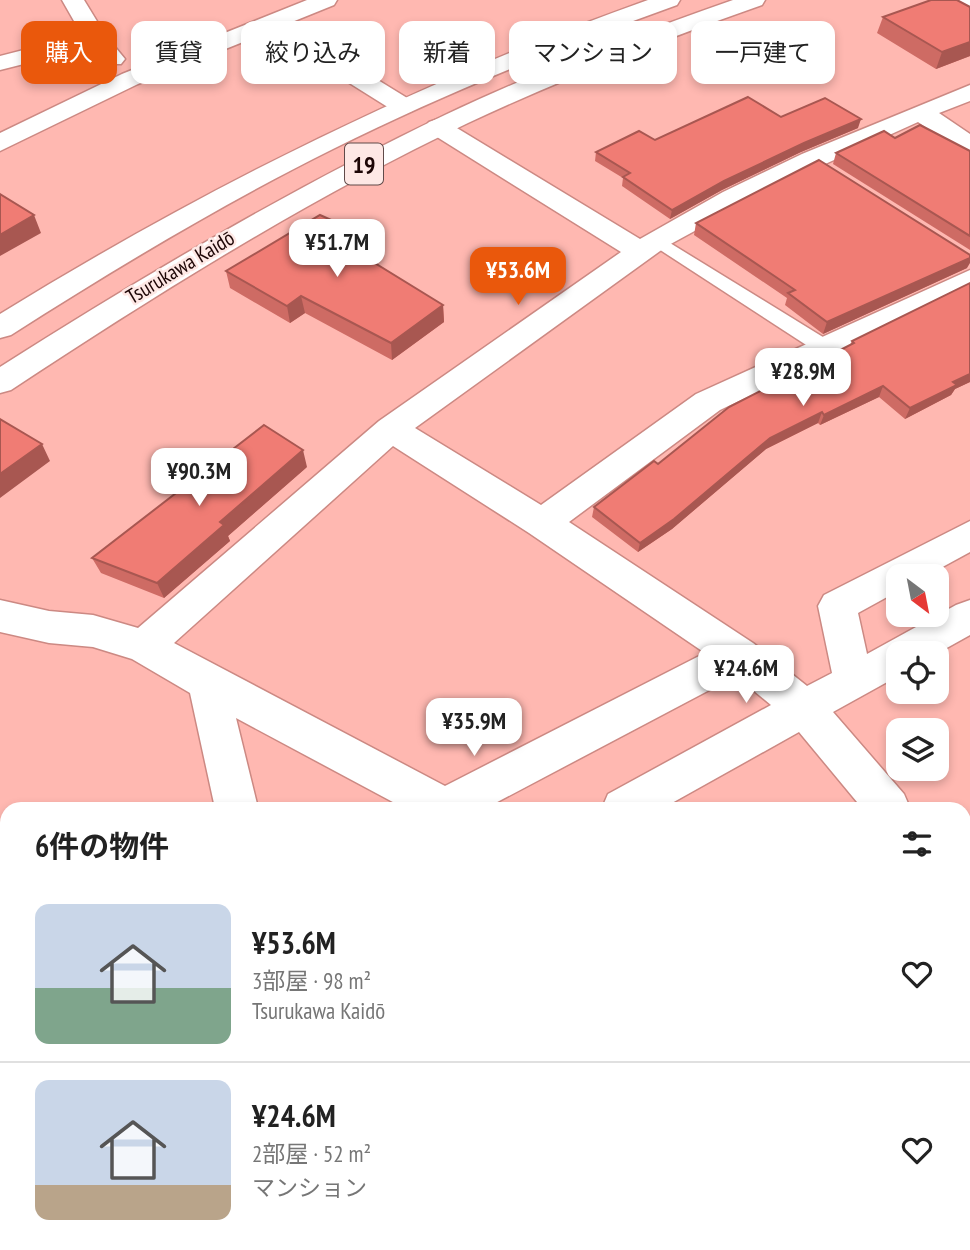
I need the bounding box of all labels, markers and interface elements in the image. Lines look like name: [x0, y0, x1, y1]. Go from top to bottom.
chip: 購入: [21, 21, 117, 84]
chip: 賃貸: [131, 21, 227, 84]
chip: 絞り込み: [241, 21, 385, 84]
chip: 新着: [399, 21, 495, 84]
chip: マンション: [509, 21, 677, 84]
chip: 一戸建て: [691, 21, 835, 84]
road number: 19: [345, 144, 383, 184]
pin: ¥51.7M: [280, 219, 394, 279]
street label: Tsurukawa Kaidō: [121, 224, 239, 310]
text: ¥51.7M: [305, 227, 369, 256]
pin: ¥53.6M: [461, 247, 575, 307]
text: ¥53.6M: [486, 255, 550, 284]
pin: ¥28.9M: [746, 348, 860, 408]
text: ¥28.9M: [771, 356, 835, 385]
pin: ¥90.3M: [142, 448, 256, 508]
text: ¥90.3M: [167, 456, 231, 485]
north arrow: [886, 564, 948, 626]
map controls: [886, 564, 949, 781]
button: locate: [886, 641, 949, 704]
pin: ¥24.6M: [689, 646, 803, 705]
text: ¥24.6M: [714, 653, 778, 682]
pin: ¥35.9M: [417, 698, 531, 758]
text: ¥35.9M: [442, 706, 506, 735]
button: layers: [886, 718, 949, 781]
icon: filters: [898, 825, 936, 863]
text: 6件の物件: [35, 826, 169, 865]
text: ¥53.6M: [252, 923, 336, 962]
icon: home: [91, 932, 175, 1016]
icon: heart: [898, 955, 936, 993]
text: 3部屋 · 98 m²: [252, 966, 371, 995]
text: Tsurukawa Kaidō: [252, 996, 385, 1025]
text: ¥24.6M: [252, 1096, 336, 1135]
icon: home: [91, 1108, 175, 1192]
icon: heart: [898, 1131, 936, 1169]
text: 2部屋 · 52 m²: [252, 1139, 371, 1168]
text: マンション: [252, 1173, 367, 1202]

